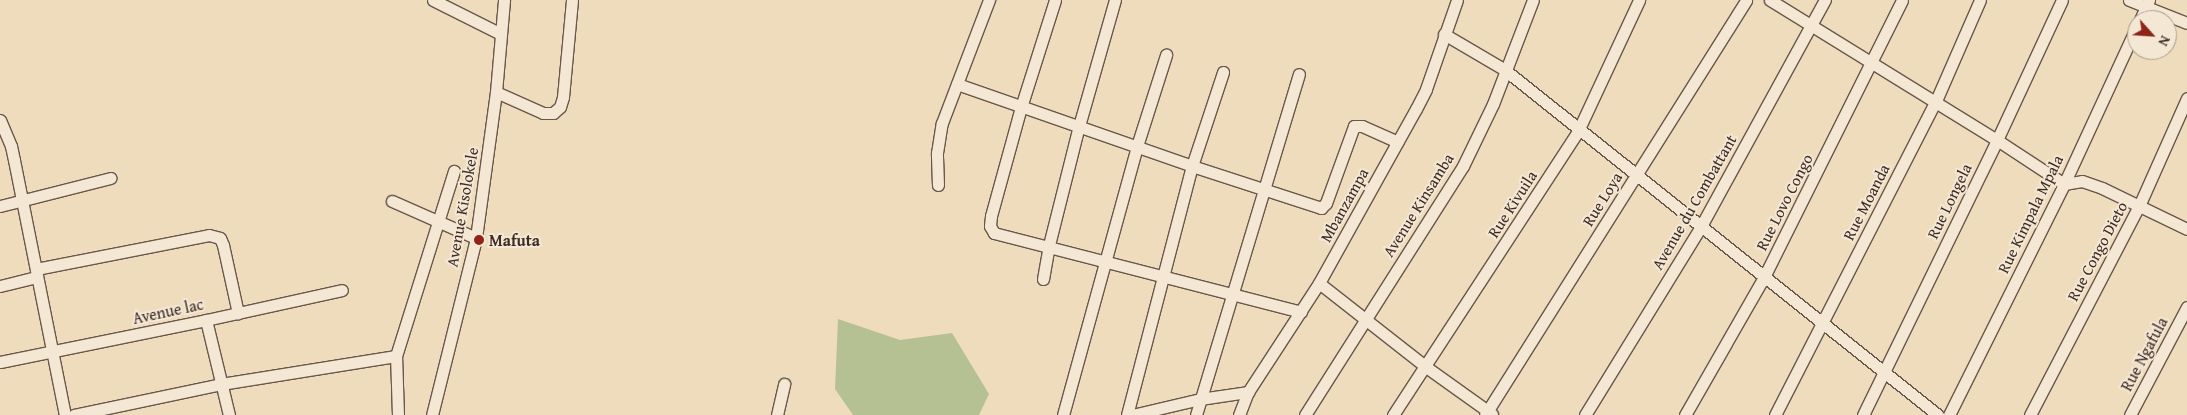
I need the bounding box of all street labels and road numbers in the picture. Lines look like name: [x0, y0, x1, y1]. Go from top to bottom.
street label: Avenue du Combattant: [1648, 131, 1740, 273]
street label: Avenue Kisolokele: [442, 146, 482, 268]
street label: Avenue Kinsamba: [1378, 150, 1458, 260]
street label: Rue Lovo Congo: [1751, 150, 1817, 254]
street label: Rue Kimpala Mpala: [1993, 152, 2067, 276]
street label: Rue Longela: [1923, 160, 1975, 242]
street label: Rue Moanda: [1839, 161, 1893, 243]
street label: Mbanzampa: [1316, 165, 1372, 245]
street label: Rue Kivuila: [1483, 167, 1541, 241]
street label: Rue Loya: [1578, 168, 1626, 230]
street label: Rue Congo Dieto: [2063, 198, 2131, 304]
street label: Avenue lac: [131, 294, 205, 328]
street label: Rue Ngafula: [2117, 314, 2171, 394]

